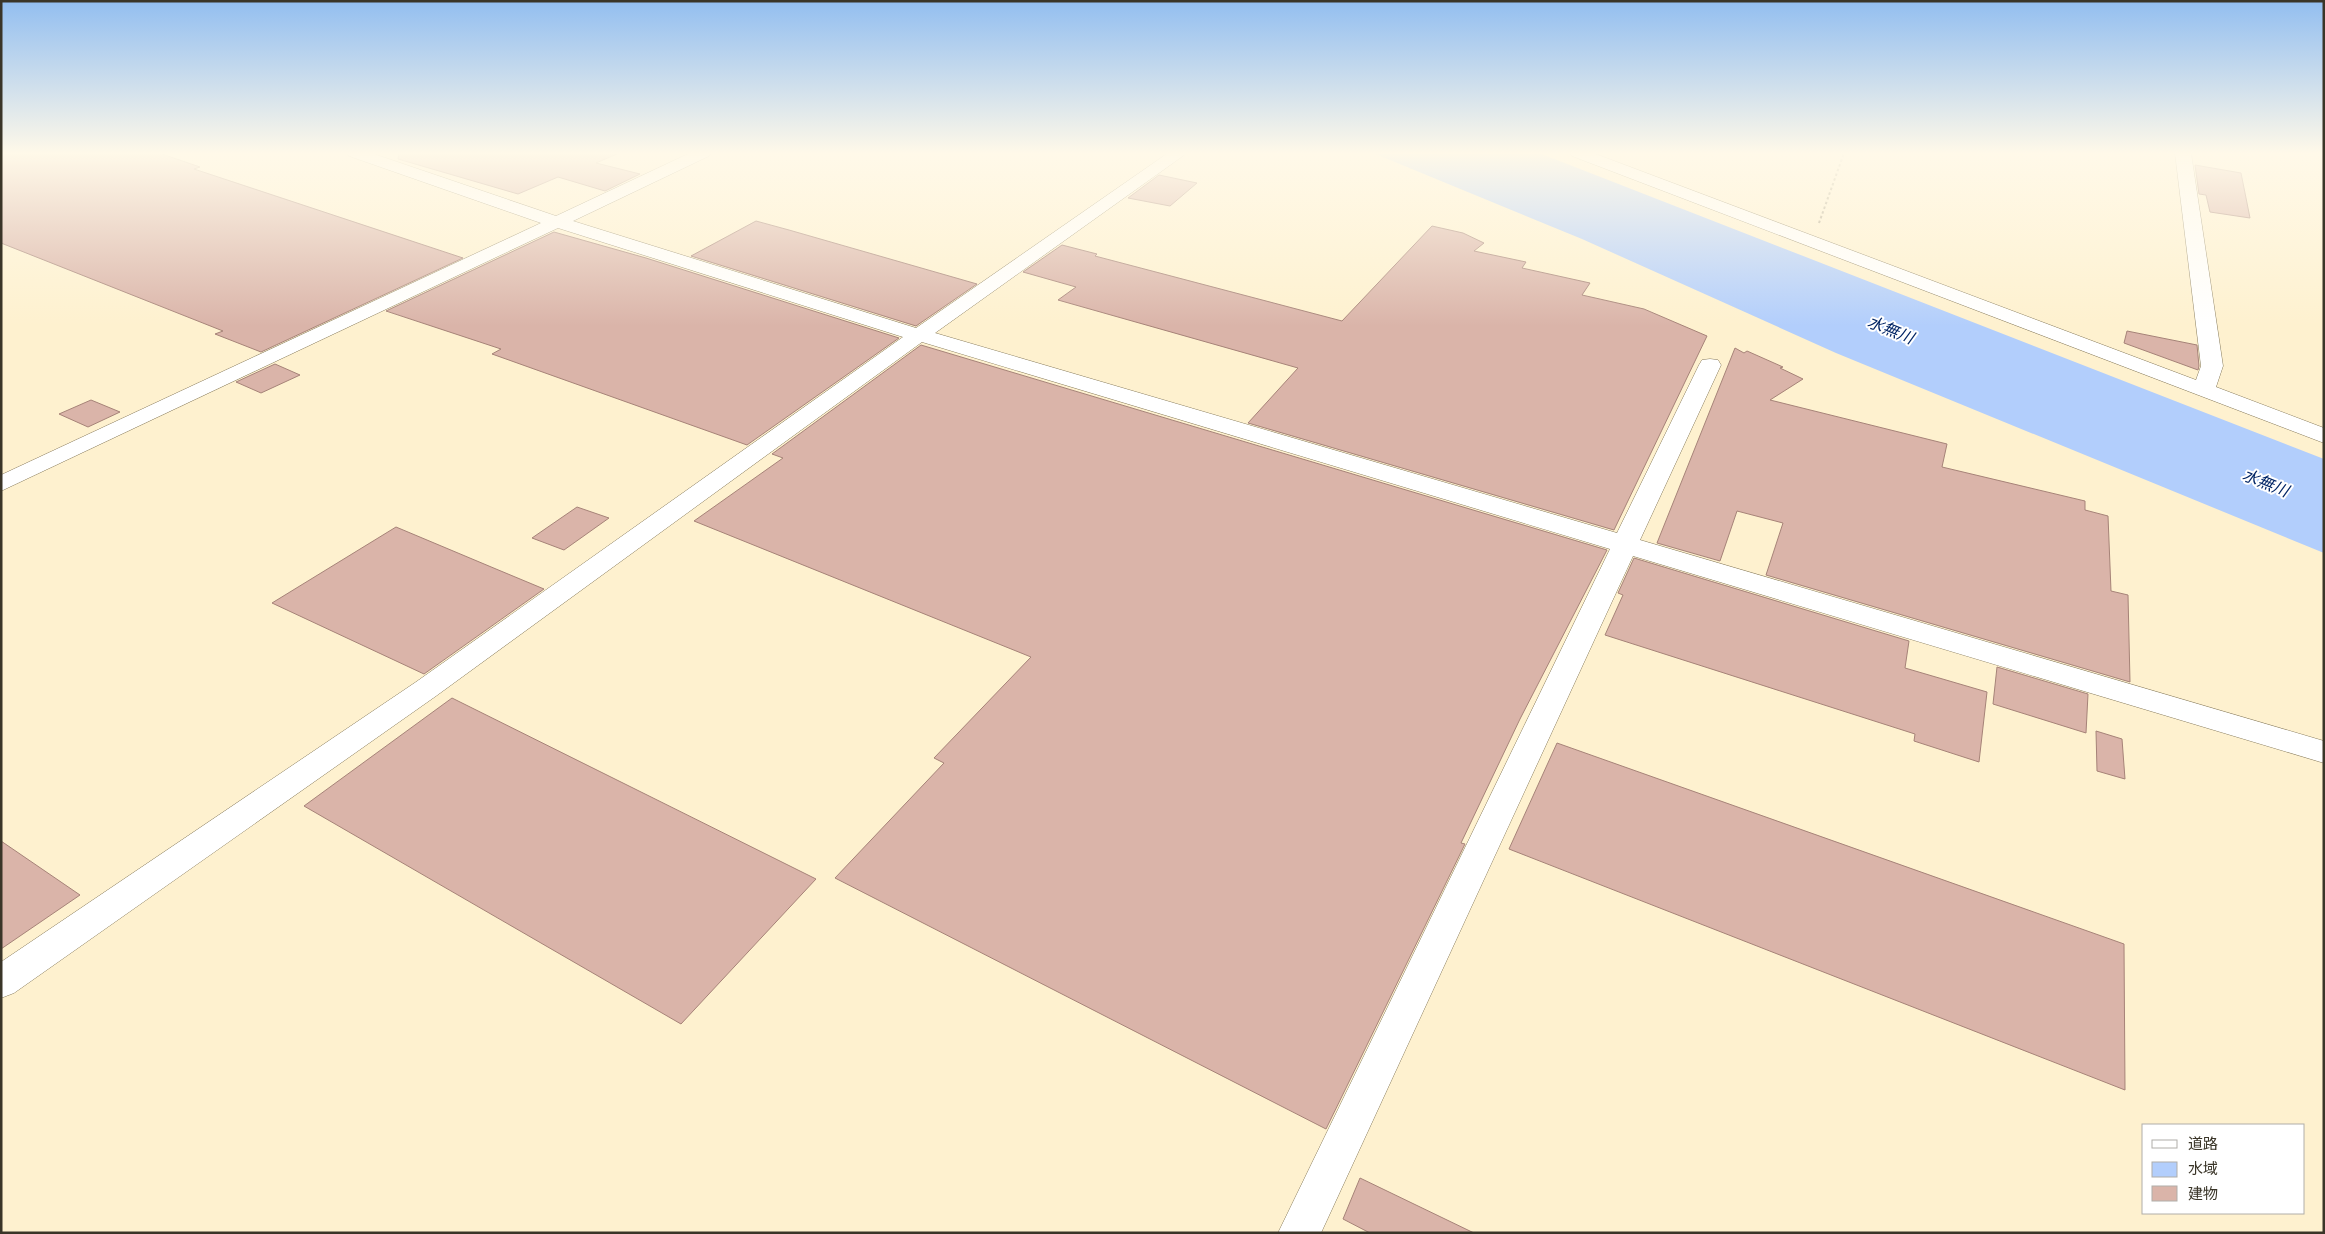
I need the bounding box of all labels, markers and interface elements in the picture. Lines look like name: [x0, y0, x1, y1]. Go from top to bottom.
water label: 水無川: [1865, 311, 1919, 348]
water label: 水無川: [2240, 464, 2294, 501]
legend: [2142, 1124, 2305, 1214]
text: 道路: [2188, 1134, 2218, 1152]
text: 水域: [2188, 1159, 2218, 1177]
text: 建物: [2188, 1184, 2218, 1202]

